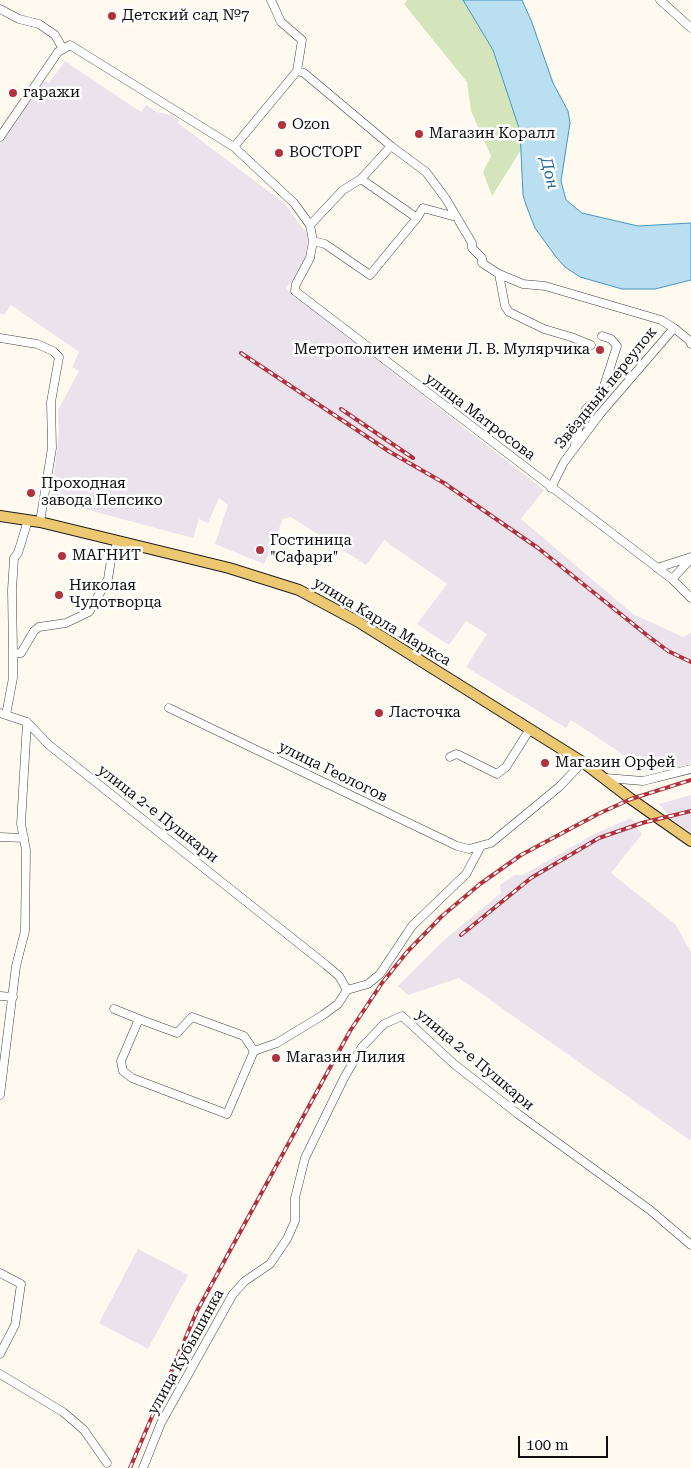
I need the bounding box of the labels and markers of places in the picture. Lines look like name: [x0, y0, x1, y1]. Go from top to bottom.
place label: Детский сад №7: [122, 7, 249, 25]
marker: Детский сад №7: [106, 10, 118, 22]
place label: гаражи: [23, 84, 80, 102]
marker: гаражи: [7, 87, 19, 99]
place label: Ozon: [292, 116, 330, 134]
marker: Ozon: [276, 119, 288, 131]
place label: Магазин Коралл: [429, 125, 555, 143]
marker: Магазин Коралл: [413, 128, 425, 140]
place label: ВОСТОРГ: [289, 144, 362, 162]
marker: ВОСТОРГ: [273, 147, 285, 159]
place label: Метрополитен имени Л. В. Мулярчика: [294, 341, 590, 359]
marker: Метрополитен имени Л. В. Мулярчика: [594, 344, 606, 356]
place label: Проходная завода Пепсико: [41, 475, 163, 510]
marker: Проходная завода Пепсико: [25, 487, 37, 499]
place label: Гостиница "Сафари": [270, 532, 352, 567]
marker: Гостиница "Сафари": [254, 544, 266, 556]
place label: МАГНИТ: [72, 547, 141, 565]
marker: МАГНИТ: [56, 550, 68, 562]
place label: Николая Чудотворца: [69, 577, 162, 612]
marker: Николая Чудотворца: [53, 589, 65, 601]
place label: Ласточка: [389, 704, 461, 722]
marker: Ласточка: [373, 707, 385, 719]
place label: Магазин Орфей: [555, 754, 675, 772]
marker: Магазин Орфей: [539, 757, 551, 769]
place label: Магазин Лилия: [286, 1049, 405, 1067]
marker: Магазин Лилия: [270, 1052, 282, 1064]

